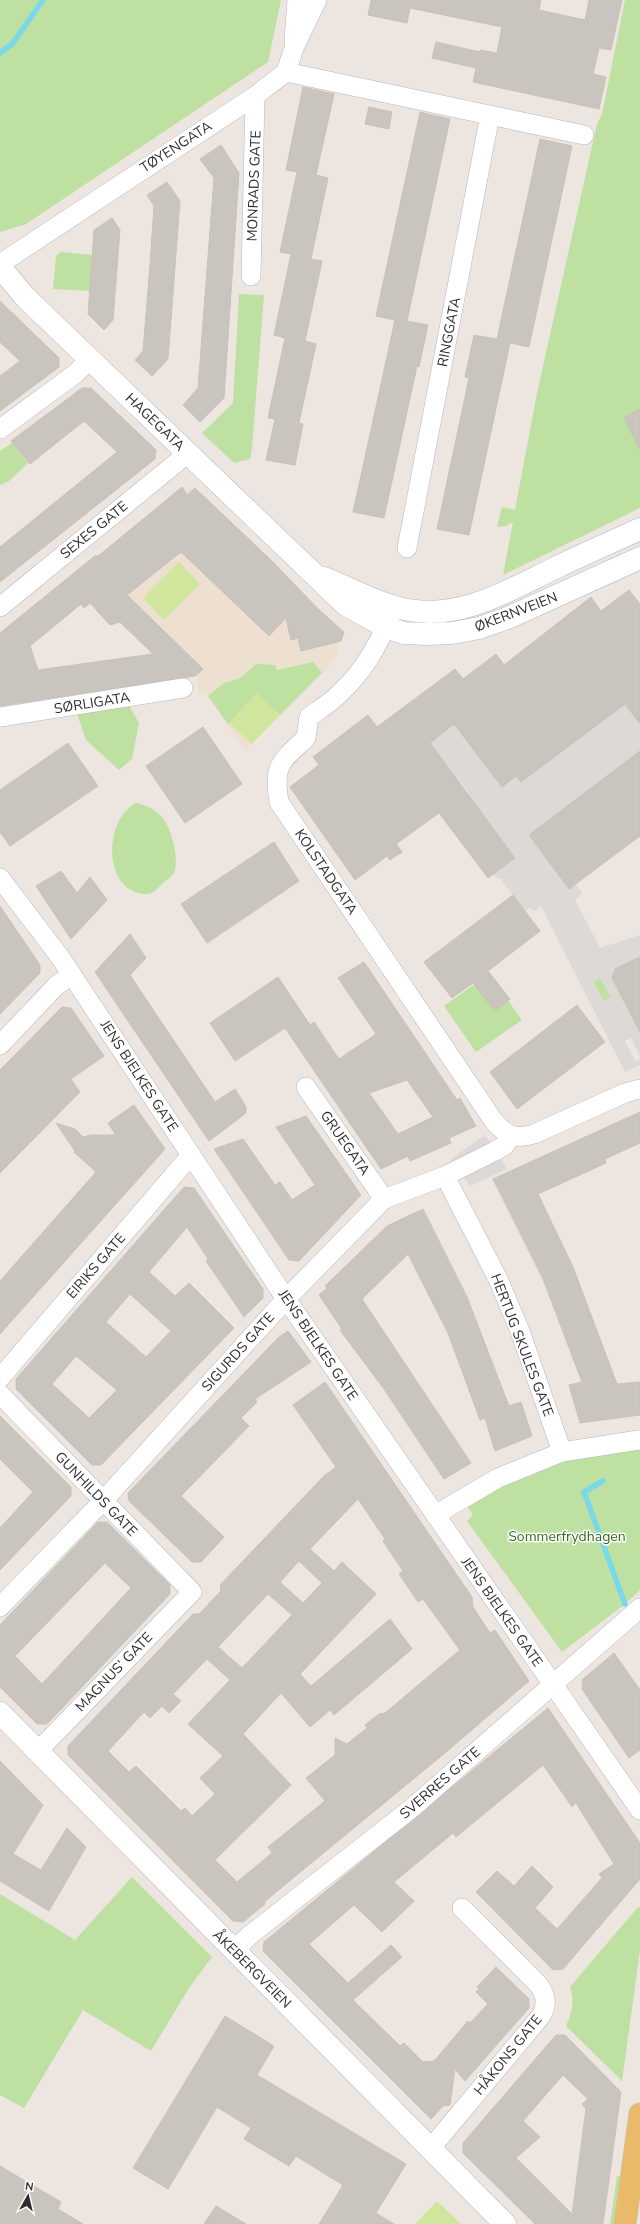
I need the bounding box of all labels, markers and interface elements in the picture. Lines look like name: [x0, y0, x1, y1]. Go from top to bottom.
street label: TØYENGATA: [136, 117, 216, 177]
street label: MONRADS GATE: [243, 130, 265, 242]
street label: RINGGATA: [433, 296, 465, 368]
street label: HAGEGATA: [121, 389, 189, 455]
street label: SEXES GATE: [56, 497, 132, 563]
street label: ØKERNVEIEN: [472, 587, 560, 637]
street label: SØRLIGATA: [53, 688, 131, 718]
street label: KOLSTADGATA: [290, 825, 362, 919]
street label: JENS BJELKES GATE: [95, 1016, 182, 1136]
street label: GRUEGATA: [316, 1107, 374, 1179]
street label: EIRIKS GATE: [62, 1229, 130, 1303]
street label: HERTUG SKULES GATE: [486, 1271, 558, 1419]
street label: JENS BJELKES GATE: [273, 1285, 362, 1404]
street label: SIGURDS GATE: [197, 1308, 279, 1396]
street label: GUNHILDS GATE: [51, 1447, 141, 1541]
park label: Sommerfrydhagen: [508, 1527, 626, 1546]
street label: JENS BJELKES GATE: [456, 1553, 547, 1671]
street label: MAGNUS’ GATE: [71, 1628, 157, 1716]
street label: SVERRES GATE: [396, 1743, 484, 1823]
street label: ÅKEBERGVEIEN: [209, 1926, 295, 2012]
street label: HÅKONS GATE: [470, 2011, 546, 2099]
north arrow: [8, 2176, 48, 2216]
text: N: [24, 2179, 34, 2195]

